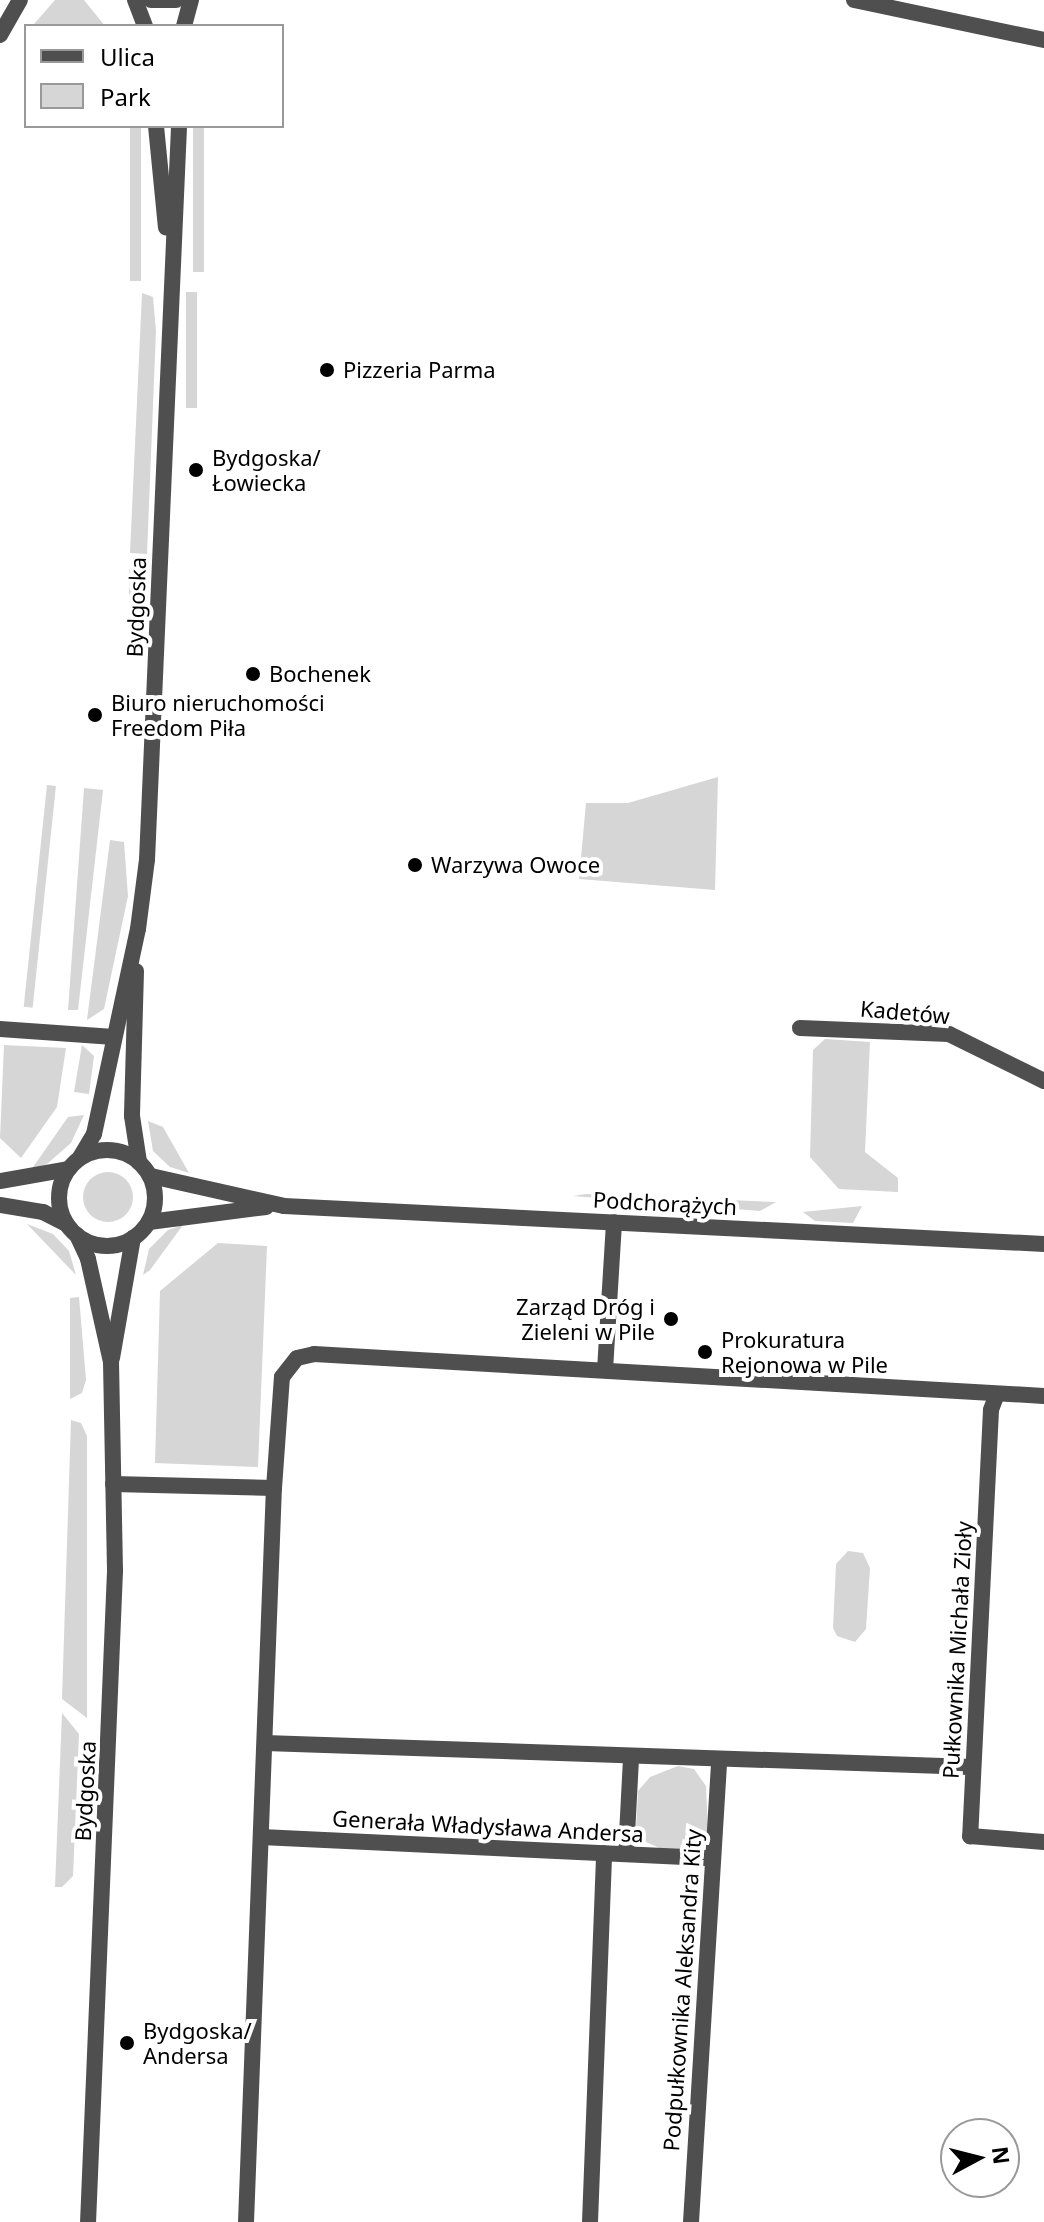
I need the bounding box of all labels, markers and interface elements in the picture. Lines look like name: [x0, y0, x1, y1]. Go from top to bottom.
legend: [24, 24, 284, 128]
text: Ulica: [100, 40, 155, 73]
text: Park: [100, 80, 151, 113]
place label: Pizzeria Parma: [343, 357, 496, 383]
marker: Pizzeria Parma: [318, 361, 336, 379]
place label: Bydgoska/ Łowiecka: [212, 444, 321, 496]
marker: Bydgoska/ Łowiecka: [187, 461, 205, 479]
street label: Bydgoska: [121, 556, 151, 658]
place label: Bochenek: [269, 661, 371, 687]
marker: Bochenek: [244, 665, 262, 683]
place label: Biuro nieruchomości Freedom Piła: [111, 689, 325, 740]
marker: Biuro nieruchomości Freedom Piła: [86, 706, 104, 724]
place label: Warzywa Owoce: [431, 852, 600, 878]
marker: Warzywa Owoce: [406, 856, 424, 874]
street label: Kadetów: [859, 995, 951, 1029]
street label: Podchorążych: [592, 1186, 738, 1220]
place label: Zarząd Dróg i Zieleni w Pile: [516, 1293, 655, 1344]
marker: Zarząd Dróg i Zieleni w Pile: [662, 1310, 680, 1328]
place label: Prokuratura Rejonowa w Pile: [721, 1326, 888, 1378]
marker: Prokuratura Rejonowa w Pile: [696, 1343, 714, 1361]
street label: Pułkownika Michała Zioły: [937, 1521, 977, 1779]
street label: Bydgoska: [69, 1740, 101, 1842]
street label: Generała Władysława Andersa: [332, 1805, 644, 1847]
street label: Podpułkownika Aleksandra Kity: [658, 1828, 706, 2152]
place label: Bydgoska/ Andersa: [143, 2017, 252, 2068]
marker: Bydgoska/ Andersa: [118, 2034, 136, 2052]
north arrow: [940, 2118, 1020, 2198]
text: N: [986, 2145, 1018, 2166]

